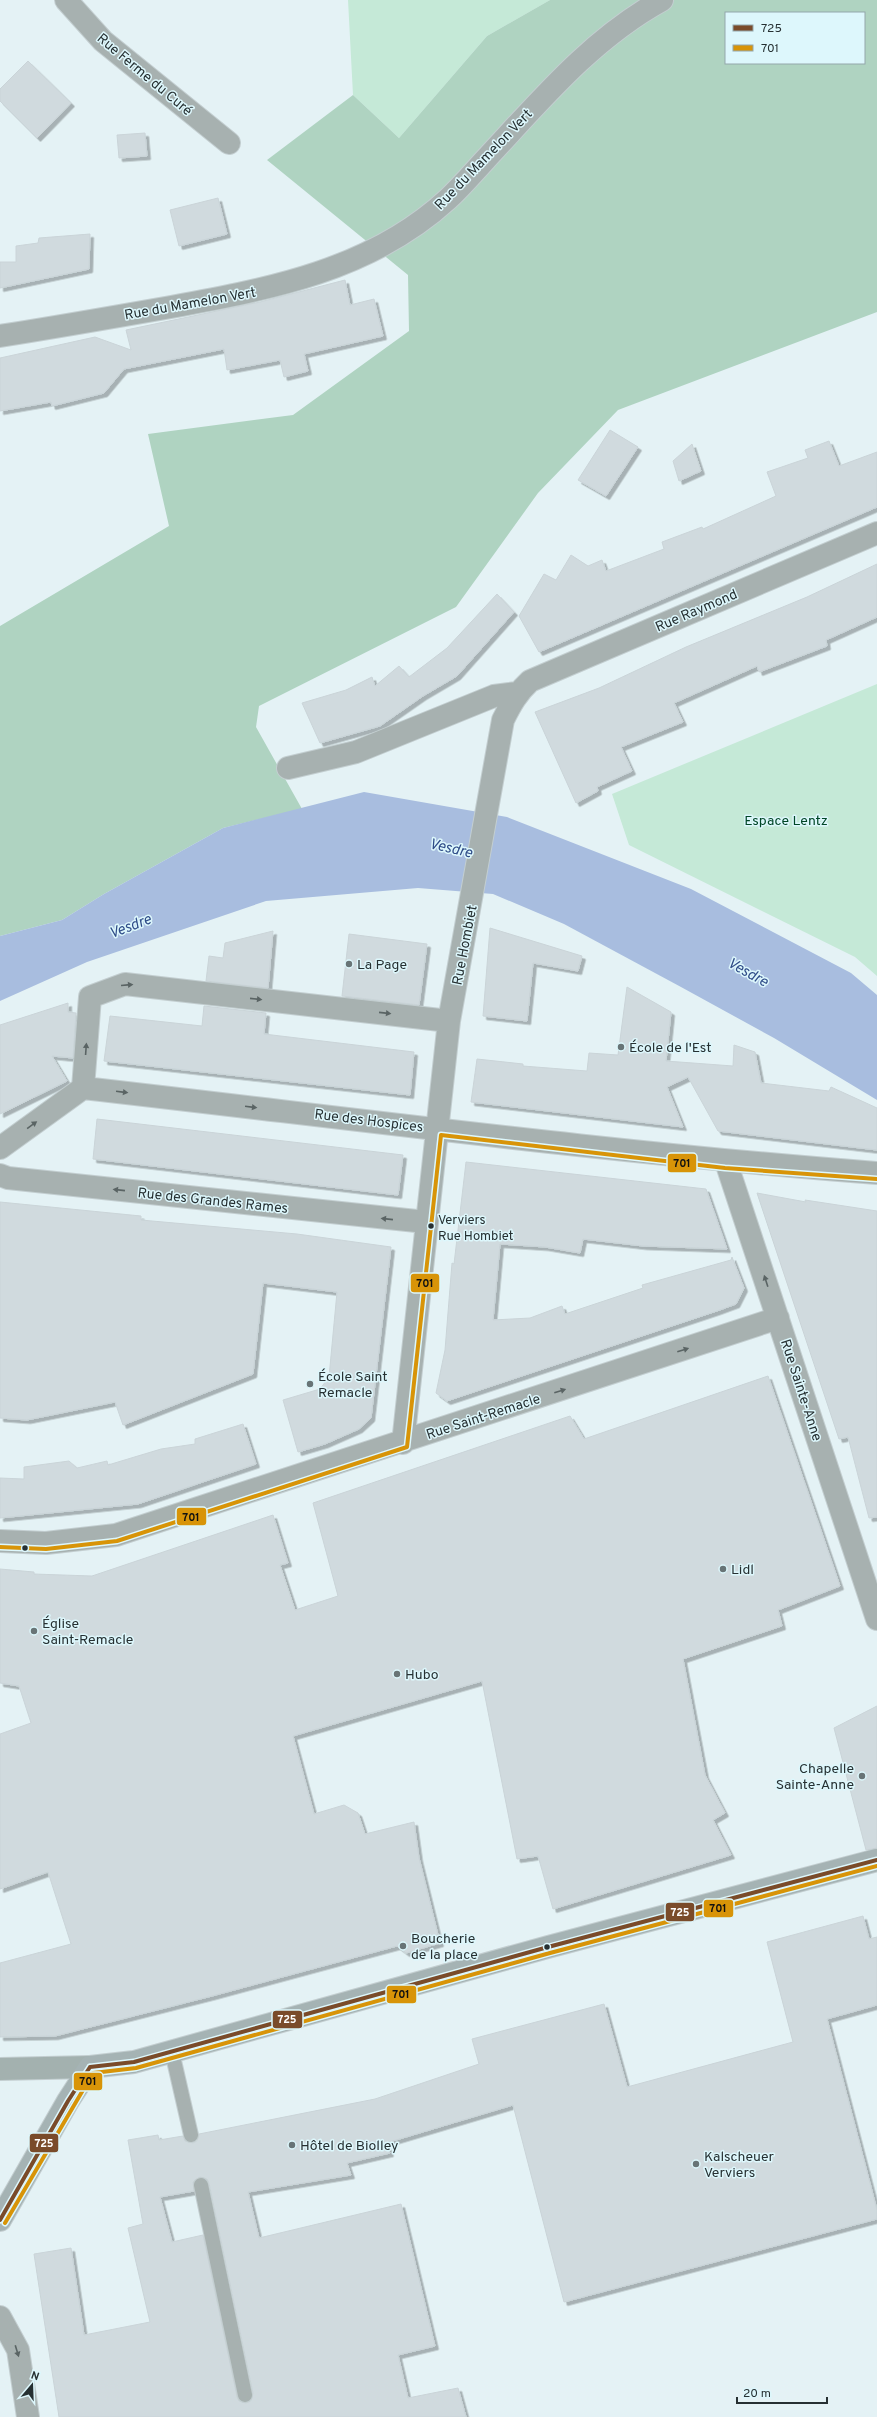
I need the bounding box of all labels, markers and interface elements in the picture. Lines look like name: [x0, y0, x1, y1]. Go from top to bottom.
legend: [725, 12, 865, 64]
text: 725: [761, 21, 782, 37]
street label: Rue Ferme du Curé: [93, 30, 195, 120]
text: 701: [761, 41, 779, 57]
street label: Rue du Mamelon Vert: [432, 106, 536, 214]
street label: Rue du Mamelon Vert: [123, 285, 257, 324]
street label: Rue Raymond: [653, 586, 740, 636]
park label: Espace Lentz: [744, 813, 828, 830]
water label: Vesdre: [427, 835, 474, 864]
street label: Rue Hombiet: [449, 904, 482, 987]
water label: Vesdre: [107, 911, 155, 944]
water label: Vesdre: [724, 954, 771, 992]
place label: La Page: [357, 957, 407, 974]
marker: La Page: [344, 959, 354, 969]
one-way arrow: [121, 982, 133, 989]
one-way arrow: [250, 996, 262, 1002]
one-way arrow: [379, 1010, 391, 1017]
place label: École de l'Est: [629, 1039, 712, 1057]
marker: École de l'Est: [616, 1042, 626, 1052]
one-way arrow: [83, 1043, 90, 1055]
one-way arrow: [116, 1089, 128, 1095]
one-way arrow: [245, 1104, 257, 1110]
street label: Rue des Hospices: [313, 1106, 424, 1137]
one-way arrow: [26, 1121, 37, 1129]
line badge: 701: [667, 1153, 697, 1173]
text: 701: [673, 1157, 691, 1171]
street label: Rue des Grandes Rames: [137, 1185, 289, 1218]
one-way arrow: [113, 1186, 125, 1193]
place label: Verviers Rue Hombiet: [438, 1213, 514, 1245]
one-way arrow: [381, 1215, 393, 1222]
marker: Verviers Rue Hombiet: [426, 1221, 436, 1231]
line badge: 701: [410, 1273, 440, 1293]
one-way arrow: [763, 1275, 769, 1287]
text: 701: [416, 1277, 434, 1291]
street label: Rue Sainte-Anne: [776, 1337, 825, 1444]
one-way arrow: [677, 1347, 689, 1353]
place label: École Saint Remacle: [318, 1368, 388, 1402]
marker: École Saint Remacle: [305, 1379, 315, 1389]
one-way arrow: [554, 1388, 566, 1394]
street label: Rue Saint-Remacle: [424, 1391, 543, 1444]
line badge: 701: [176, 1507, 207, 1526]
text: 701: [182, 1511, 200, 1525]
unlabelled marker: [20, 1543, 30, 1553]
place label: Lidl: [731, 1562, 754, 1579]
marker: Lidl: [718, 1564, 728, 1574]
place label: Église Saint-Remacle: [42, 1615, 133, 1649]
marker: Église Saint-Remacle: [29, 1626, 39, 1636]
place label: Hubo: [405, 1667, 439, 1684]
marker: Hubo: [392, 1669, 402, 1679]
place label: Chapelle Sainte-Anne: [776, 1761, 854, 1794]
marker: Chapelle Sainte-Anne: [857, 1771, 867, 1781]
line badge: 701: [703, 1899, 734, 1918]
line badge: 725: [665, 1902, 695, 1922]
text: 701: [709, 1902, 727, 1916]
text: 725: [670, 1906, 690, 1920]
place label: Boucherie de la place: [411, 1931, 478, 1964]
marker: Boucherie de la place: [398, 1941, 408, 1951]
unlabelled marker: [542, 1942, 552, 1952]
line badge: 701: [386, 1985, 417, 2004]
text: 701: [392, 1988, 410, 2002]
line badge: 725: [272, 2010, 303, 2029]
text: 725: [277, 2013, 297, 2027]
line badge: 701: [73, 2072, 103, 2091]
text: 701: [79, 2075, 97, 2089]
line badge: 725: [29, 2133, 59, 2153]
text: 725: [34, 2137, 54, 2151]
place label: Hôtel de Biolley: [300, 2138, 398, 2155]
marker: Hôtel de Biolley: [287, 2140, 297, 2150]
place label: Kalscheuer Verviers: [704, 2149, 775, 2182]
marker: Kalscheuer Verviers: [691, 2159, 701, 2169]
one-way arrow: [14, 2346, 20, 2358]
north arrow: [12, 2365, 52, 2405]
text: N: [29, 2369, 41, 2384]
scale bar: [737, 2379, 827, 2405]
text: 20 m: [743, 2386, 771, 2402]

